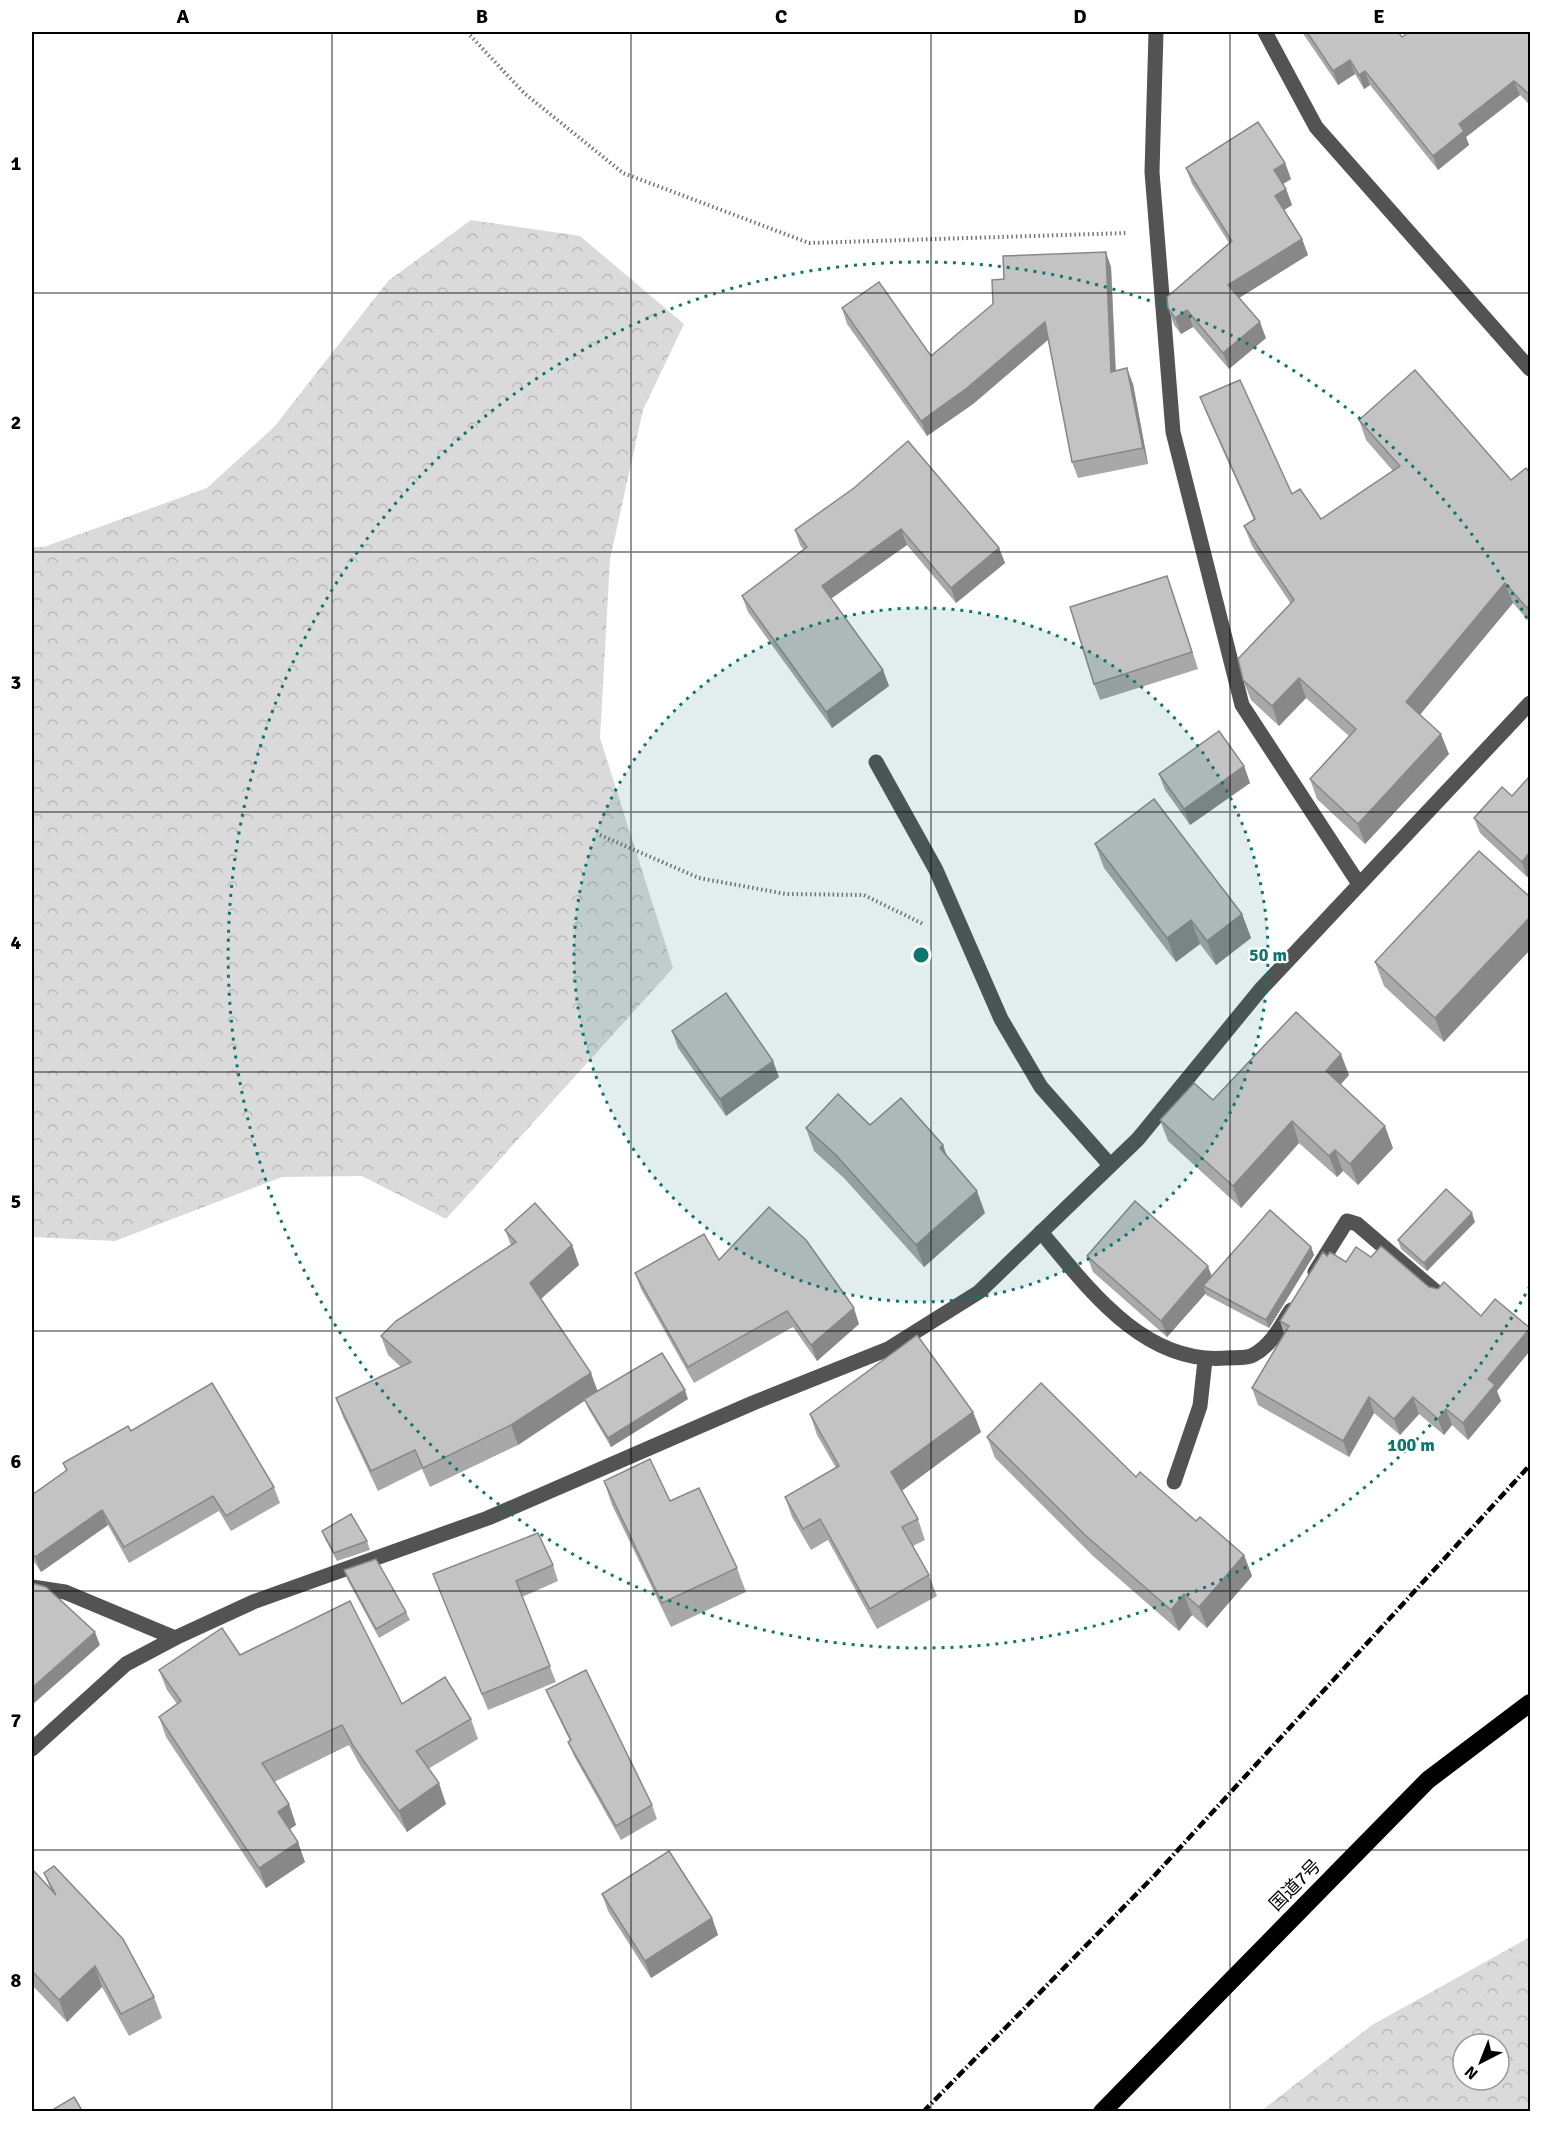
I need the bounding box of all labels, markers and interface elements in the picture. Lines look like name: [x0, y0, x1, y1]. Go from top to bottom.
text: A: [177, 4, 190, 29]
text: B: [476, 4, 488, 29]
text: C: [775, 4, 787, 29]
text: D: [1073, 4, 1087, 29]
text: E: [1373, 4, 1385, 29]
text: 1: [11, 151, 22, 176]
text: 2: [11, 410, 21, 435]
text: 3: [11, 670, 21, 695]
text: 4: [11, 930, 22, 955]
text: 50 m: [1249, 944, 1287, 966]
centre of rings: [911, 945, 931, 965]
text: 5: [11, 1189, 21, 1214]
text: 100 m: [1387, 1434, 1435, 1456]
text: 6: [11, 1449, 22, 1474]
text: 7: [11, 1708, 22, 1733]
street label: 国道7号: [1265, 1855, 1325, 1915]
text: 8: [11, 1968, 22, 1993]
north arrow: [1451, 2032, 1511, 2092]
text: N: [1461, 2061, 1482, 2084]

